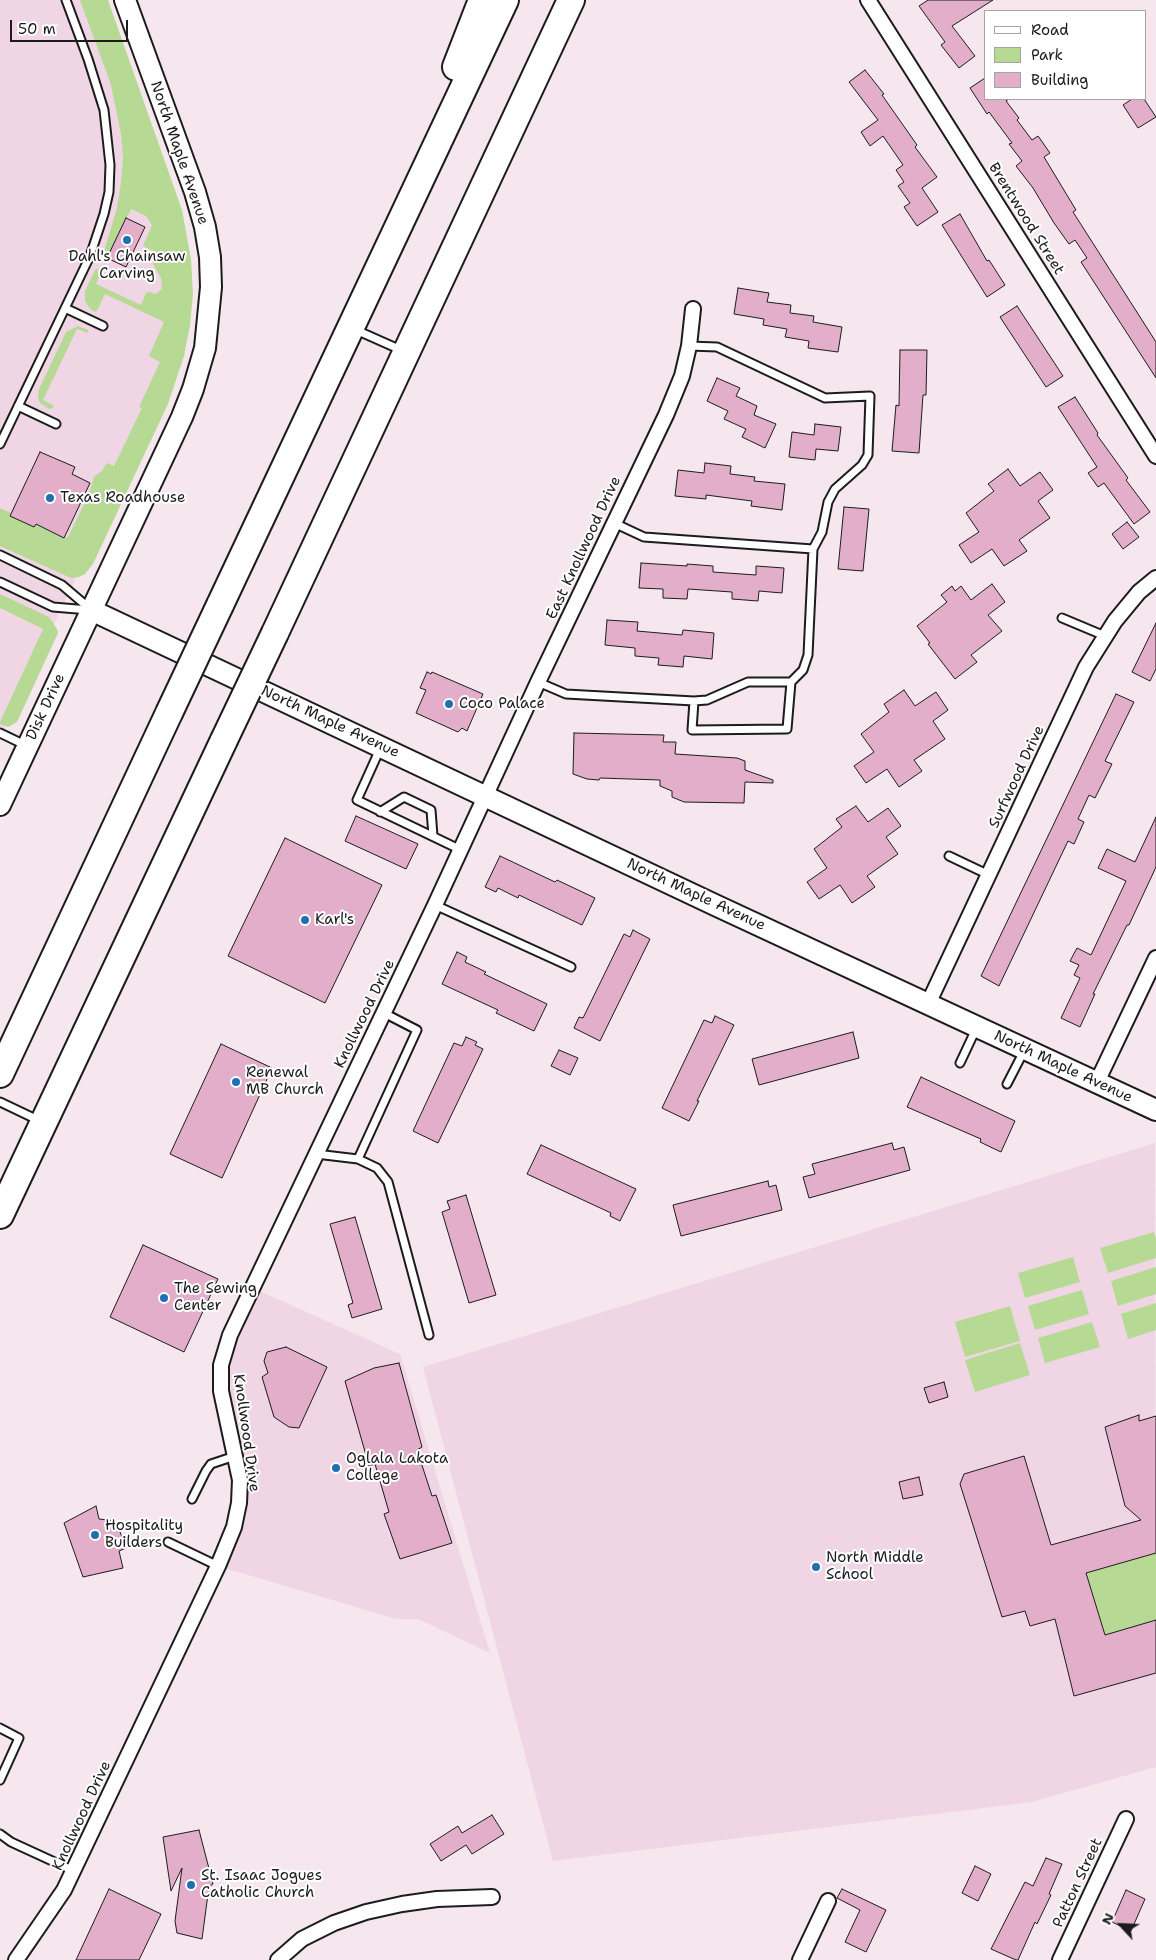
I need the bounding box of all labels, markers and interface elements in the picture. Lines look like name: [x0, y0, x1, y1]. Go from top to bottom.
scale bar: [12, 10, 130, 42]
legend: [984, 10, 1146, 100]
text: 50 m: [18, 19, 56, 39]
text: Road: [1031, 20, 1069, 40]
text: Park: [1031, 45, 1063, 65]
text: Building: [1031, 70, 1088, 90]
street label: North Maple Avenue: [146, 79, 212, 227]
street label: Brentwood Street: [984, 160, 1068, 278]
marker: Dahl's Chainsaw Carving: [121, 234, 133, 246]
place label: Dahl's Chainsaw Carving: [68, 248, 186, 283]
street label: East Knollwood Drive: [543, 474, 625, 622]
place label: Texas Roadhouse: [60, 489, 185, 507]
marker: Texas Roadhouse: [44, 492, 56, 504]
street label: Disk Drive: [23, 671, 69, 743]
street label: North Maple Avenue: [258, 682, 402, 762]
place label: Coco Palace: [459, 695, 545, 713]
marker: Coco Palace: [443, 698, 455, 710]
street label: Surfwood Drive: [985, 723, 1049, 831]
street label: North Maple Avenue: [624, 855, 768, 935]
place label: Karl's: [315, 911, 354, 929]
marker: Karl's: [299, 914, 311, 926]
street label: Knollwood Drive: [331, 957, 399, 1071]
street label: North Maple Avenue: [991, 1027, 1135, 1107]
place label: Renewal MB Church: [246, 1064, 324, 1099]
marker: Renewal MB Church: [230, 1076, 242, 1088]
place label: The Sewing Center: [174, 1280, 257, 1315]
marker: The Sewing Center: [158, 1292, 170, 1304]
street label: Knollwood Drive: [229, 1373, 263, 1493]
place label: Oglala Lakota College: [346, 1450, 448, 1485]
marker: Oglala Lakota College: [330, 1462, 342, 1474]
place label: Hospitality Builders: [105, 1517, 183, 1552]
marker: Hospitality Builders: [89, 1529, 101, 1541]
place label: North Middle School: [826, 1549, 924, 1584]
marker: North Middle School: [810, 1561, 822, 1573]
street label: Knollwood Drive: [49, 1758, 115, 1874]
street label: Patton Street: [1049, 1835, 1107, 1931]
place label: St. Isaac Jogues Catholic Church: [201, 1867, 322, 1902]
marker: St. Isaac Jogues Catholic Church: [185, 1879, 197, 1891]
north arrow: [1096, 1900, 1146, 1950]
text: N: [1097, 1910, 1118, 1927]

